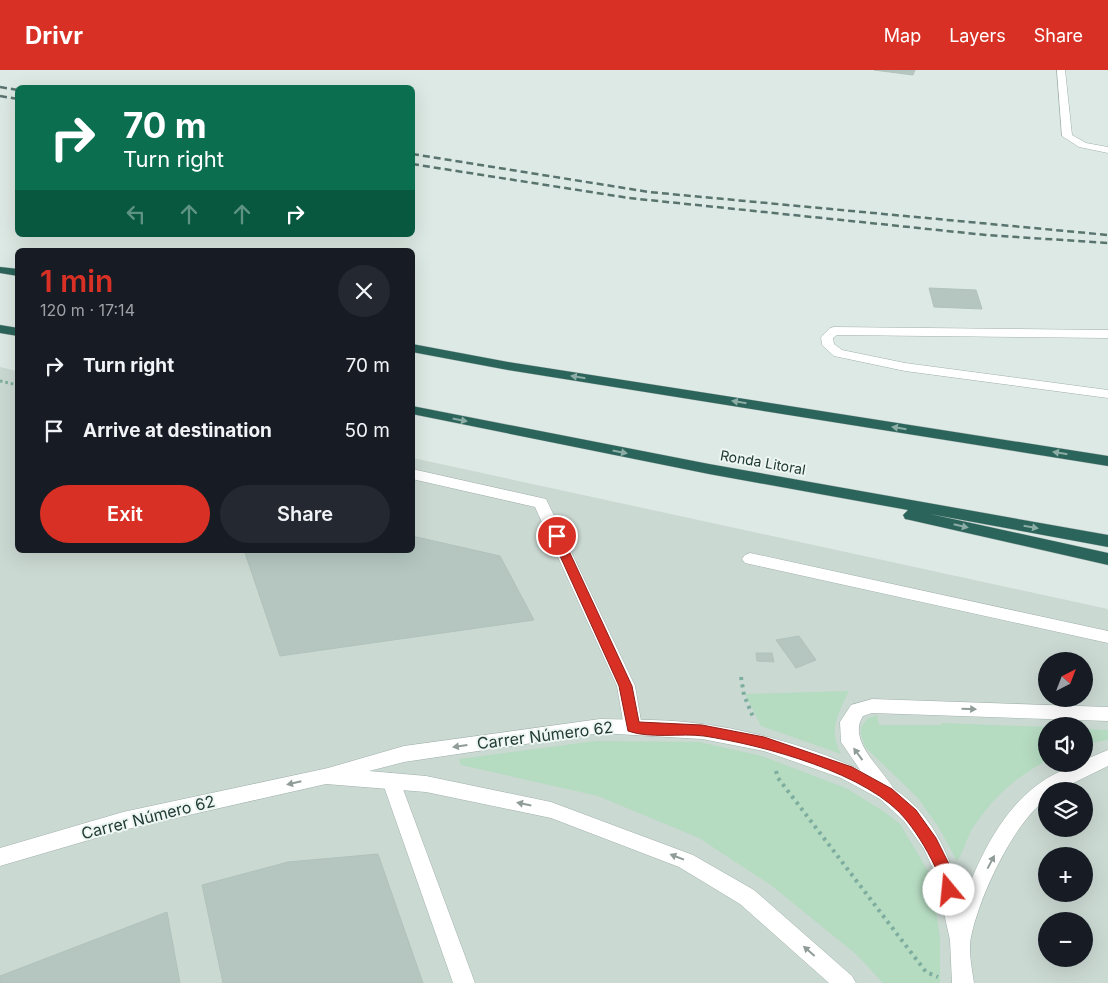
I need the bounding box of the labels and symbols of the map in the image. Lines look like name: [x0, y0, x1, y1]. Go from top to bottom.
one-way arrow: [570, 372, 586, 380]
one-way arrow: [731, 398, 747, 406]
one-way arrow: [453, 416, 468, 424]
one-way arrow: [891, 423, 907, 431]
street label: Ronda Litoral: [719, 446, 807, 478]
one-way arrow: [612, 448, 628, 456]
one-way arrow: [1051, 449, 1067, 457]
pin: [536, 515, 578, 557]
one-way arrow: [954, 522, 969, 530]
one-way arrow: [1023, 524, 1039, 532]
north arrow: [1038, 652, 1092, 708]
one-way arrow: [962, 705, 978, 713]
street label: Carrer Número 62: [476, 717, 614, 753]
one-way arrow: [451, 742, 467, 750]
one-way arrow: [853, 747, 863, 761]
one-way arrow: [287, 779, 302, 787]
street label: Carrer Número 62: [79, 791, 217, 843]
one-way arrow: [516, 800, 531, 808]
one-way arrow: [670, 853, 684, 861]
one-way arrow: [986, 855, 995, 869]
position arrow: [922, 863, 974, 915]
one-way arrow: [803, 945, 815, 957]

